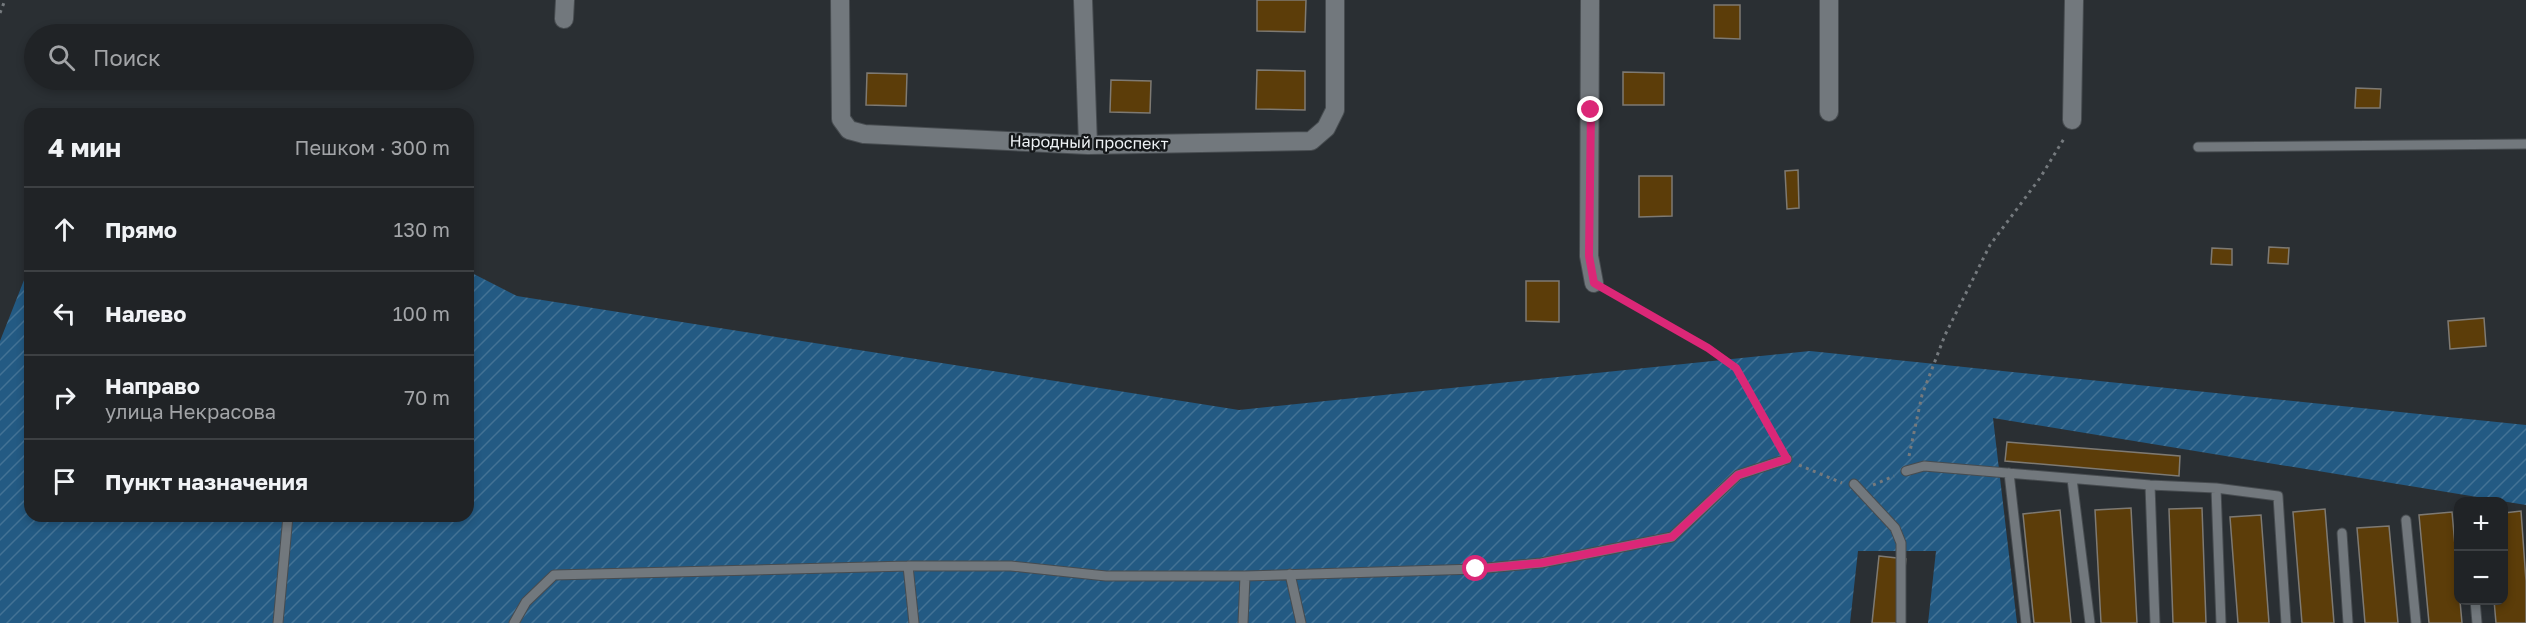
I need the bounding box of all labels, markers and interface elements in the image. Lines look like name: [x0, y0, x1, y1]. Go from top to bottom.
search box: [24, 24, 474, 90]
icon: search: [45, 41, 78, 74]
text: Поиск: [93, 44, 161, 71]
route end: [1577, 96, 1603, 122]
street label: Народный проспект: [1009, 131, 1169, 153]
text: 4 мин: [48, 132, 121, 163]
text: Пешком · 300 m: [295, 135, 450, 159]
icon: ahead: [48, 213, 81, 246]
text: Прямо: [105, 216, 177, 243]
text: 130 m: [394, 217, 450, 241]
icon: left: [48, 297, 81, 330]
text: Налево: [105, 300, 187, 327]
text: 100 m: [393, 301, 450, 325]
text: Направо: [105, 372, 200, 399]
icon: right: [48, 381, 81, 414]
text: 70 m: [404, 385, 450, 409]
text: улица Некрасова: [105, 399, 276, 423]
icon: arrive: [48, 465, 81, 498]
text: Пункт назначения: [105, 468, 308, 495]
map controls: [2454, 497, 2508, 605]
button: +: [2454, 497, 2508, 551]
button: −: [2454, 551, 2508, 605]
route start: [1462, 555, 1488, 581]

